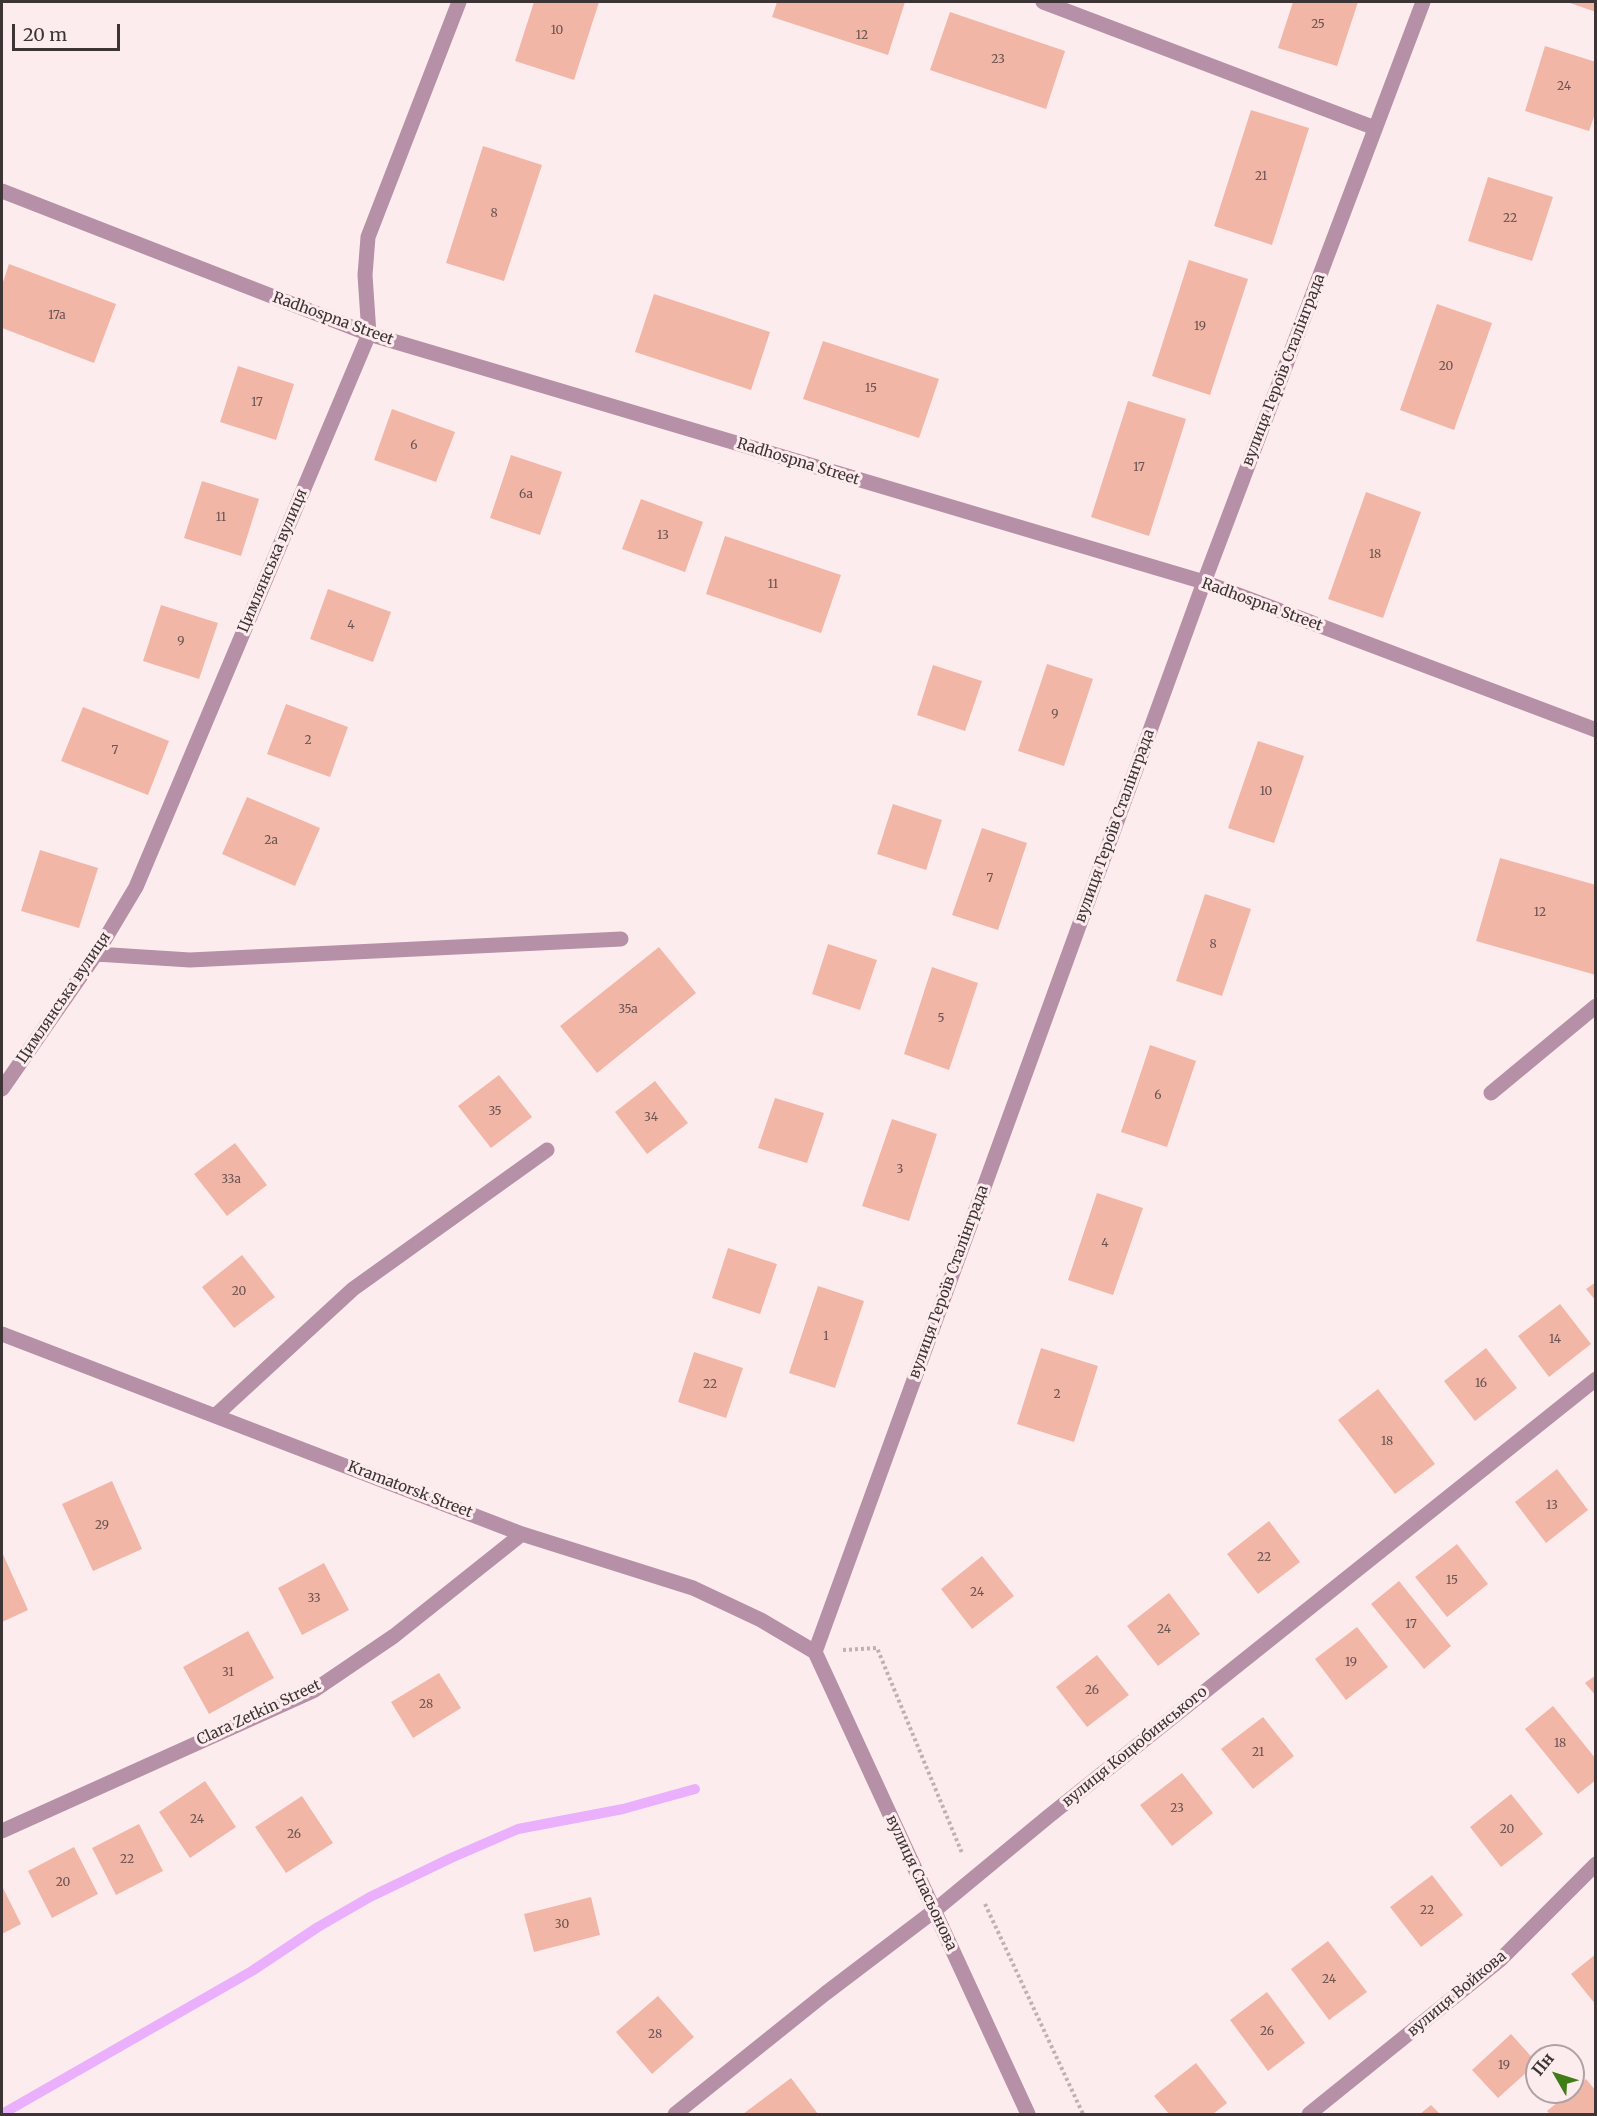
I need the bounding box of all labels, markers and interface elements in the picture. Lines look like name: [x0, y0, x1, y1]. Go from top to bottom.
scale bar: [15, 12, 123, 50]
house number: 25: [1311, 18, 1325, 32]
text: 20 m: [23, 23, 67, 46]
house number: 10: [551, 24, 563, 38]
house number: 12: [856, 29, 868, 43]
house number: 23: [991, 53, 1005, 67]
house number: 24: [1557, 80, 1571, 94]
house number: 21: [1255, 170, 1267, 184]
house number: 8: [490, 207, 498, 221]
house number: 22: [1503, 212, 1517, 226]
street label: вулиця Героїв Сталінграда: [1239, 271, 1329, 469]
street label: Radhospna Street: [270, 289, 396, 349]
house number: 17а: [48, 309, 66, 323]
house number: 19: [1194, 320, 1206, 334]
house number: 20: [1439, 360, 1453, 374]
house number: 15: [865, 382, 877, 396]
house number: 17: [251, 396, 263, 410]
street label: Radhospna Street: [735, 435, 861, 489]
house number: 6: [410, 439, 418, 453]
house number: 17: [1133, 461, 1145, 475]
street label: Цимлянська вулиця: [235, 486, 311, 636]
house number: 6а: [519, 488, 533, 502]
house number: 11: [216, 511, 226, 525]
house number: 13: [657, 529, 669, 543]
house number: 18: [1369, 548, 1381, 562]
street label: Radhospna Street: [1199, 575, 1325, 635]
house number: 11: [768, 578, 778, 592]
house number: 4: [347, 619, 355, 633]
house number: 9: [177, 635, 185, 649]
house number: 9: [1051, 708, 1059, 722]
street label: вулиця Героїв Сталінграда: [1072, 727, 1158, 925]
house number: 2: [304, 734, 312, 748]
house number: 7: [112, 744, 118, 758]
house number: 10: [1260, 785, 1272, 799]
house number: 2а: [264, 834, 278, 848]
house number: 7: [987, 872, 993, 886]
house number: 12: [1534, 906, 1546, 920]
street label: Цимлянська вулиця: [13, 929, 115, 1067]
house number: 8: [1209, 938, 1217, 952]
house number: 35а: [618, 1003, 638, 1017]
house number: 5: [937, 1012, 945, 1026]
house number: 6: [1154, 1089, 1162, 1103]
house number: 35: [488, 1105, 502, 1119]
house number: 34: [644, 1111, 658, 1125]
house number: 3: [897, 1163, 903, 1177]
house number: 33а: [221, 1173, 241, 1187]
street label: вулиця Героїв Сталінграда: [906, 1183, 992, 1381]
house number: 4: [1101, 1237, 1109, 1251]
house number: 20: [232, 1285, 246, 1299]
house number: 1: [823, 1330, 829, 1344]
house number: 14: [1549, 1333, 1561, 1347]
house number: 16: [1475, 1377, 1487, 1391]
house number: 22: [703, 1378, 717, 1392]
house number: 2: [1053, 1388, 1061, 1402]
house number: 18: [1381, 1435, 1393, 1449]
street label: Kramatorsk Street: [345, 1458, 475, 1522]
house number: 13: [1546, 1499, 1558, 1513]
house number: 29: [95, 1519, 109, 1533]
house number: 22: [1257, 1551, 1271, 1565]
house number: 15: [1446, 1574, 1458, 1588]
house number: 24: [970, 1586, 984, 1600]
house number: 33: [307, 1592, 321, 1606]
house number: 17: [1405, 1618, 1417, 1632]
house number: 24: [1157, 1623, 1171, 1637]
house number: 19: [1345, 1656, 1357, 1670]
house number: 31: [222, 1666, 234, 1680]
street label: Clara Zetkin Street: [194, 1676, 324, 1750]
street label: вулиця Коцюбинського: [1059, 1683, 1211, 1811]
house number: 26: [1085, 1684, 1099, 1698]
house number: 28: [419, 1698, 433, 1712]
house number: 18: [1554, 1737, 1566, 1751]
house number: 21: [1252, 1746, 1264, 1760]
house number: 23: [1170, 1802, 1184, 1816]
street label: вулиця Спасьонова: [882, 1812, 960, 1954]
house number: 24: [190, 1813, 204, 1827]
house number: 20: [1500, 1823, 1514, 1837]
house number: 26: [287, 1828, 301, 1842]
house number: 22: [120, 1853, 134, 1867]
house number: 20: [56, 1876, 70, 1890]
house number: 22: [1420, 1904, 1434, 1918]
house number: 30: [555, 1918, 569, 1932]
street label: вулиця Войкова: [1404, 1947, 1510, 2041]
house number: 24: [1322, 1973, 1336, 1987]
house number: 26: [1260, 2025, 1274, 2039]
house number: 28: [648, 2028, 662, 2042]
north arrow: [1525, 2044, 1585, 2104]
text: Пн: [1527, 2048, 1558, 2080]
house number: 19: [1498, 2059, 1510, 2073]

